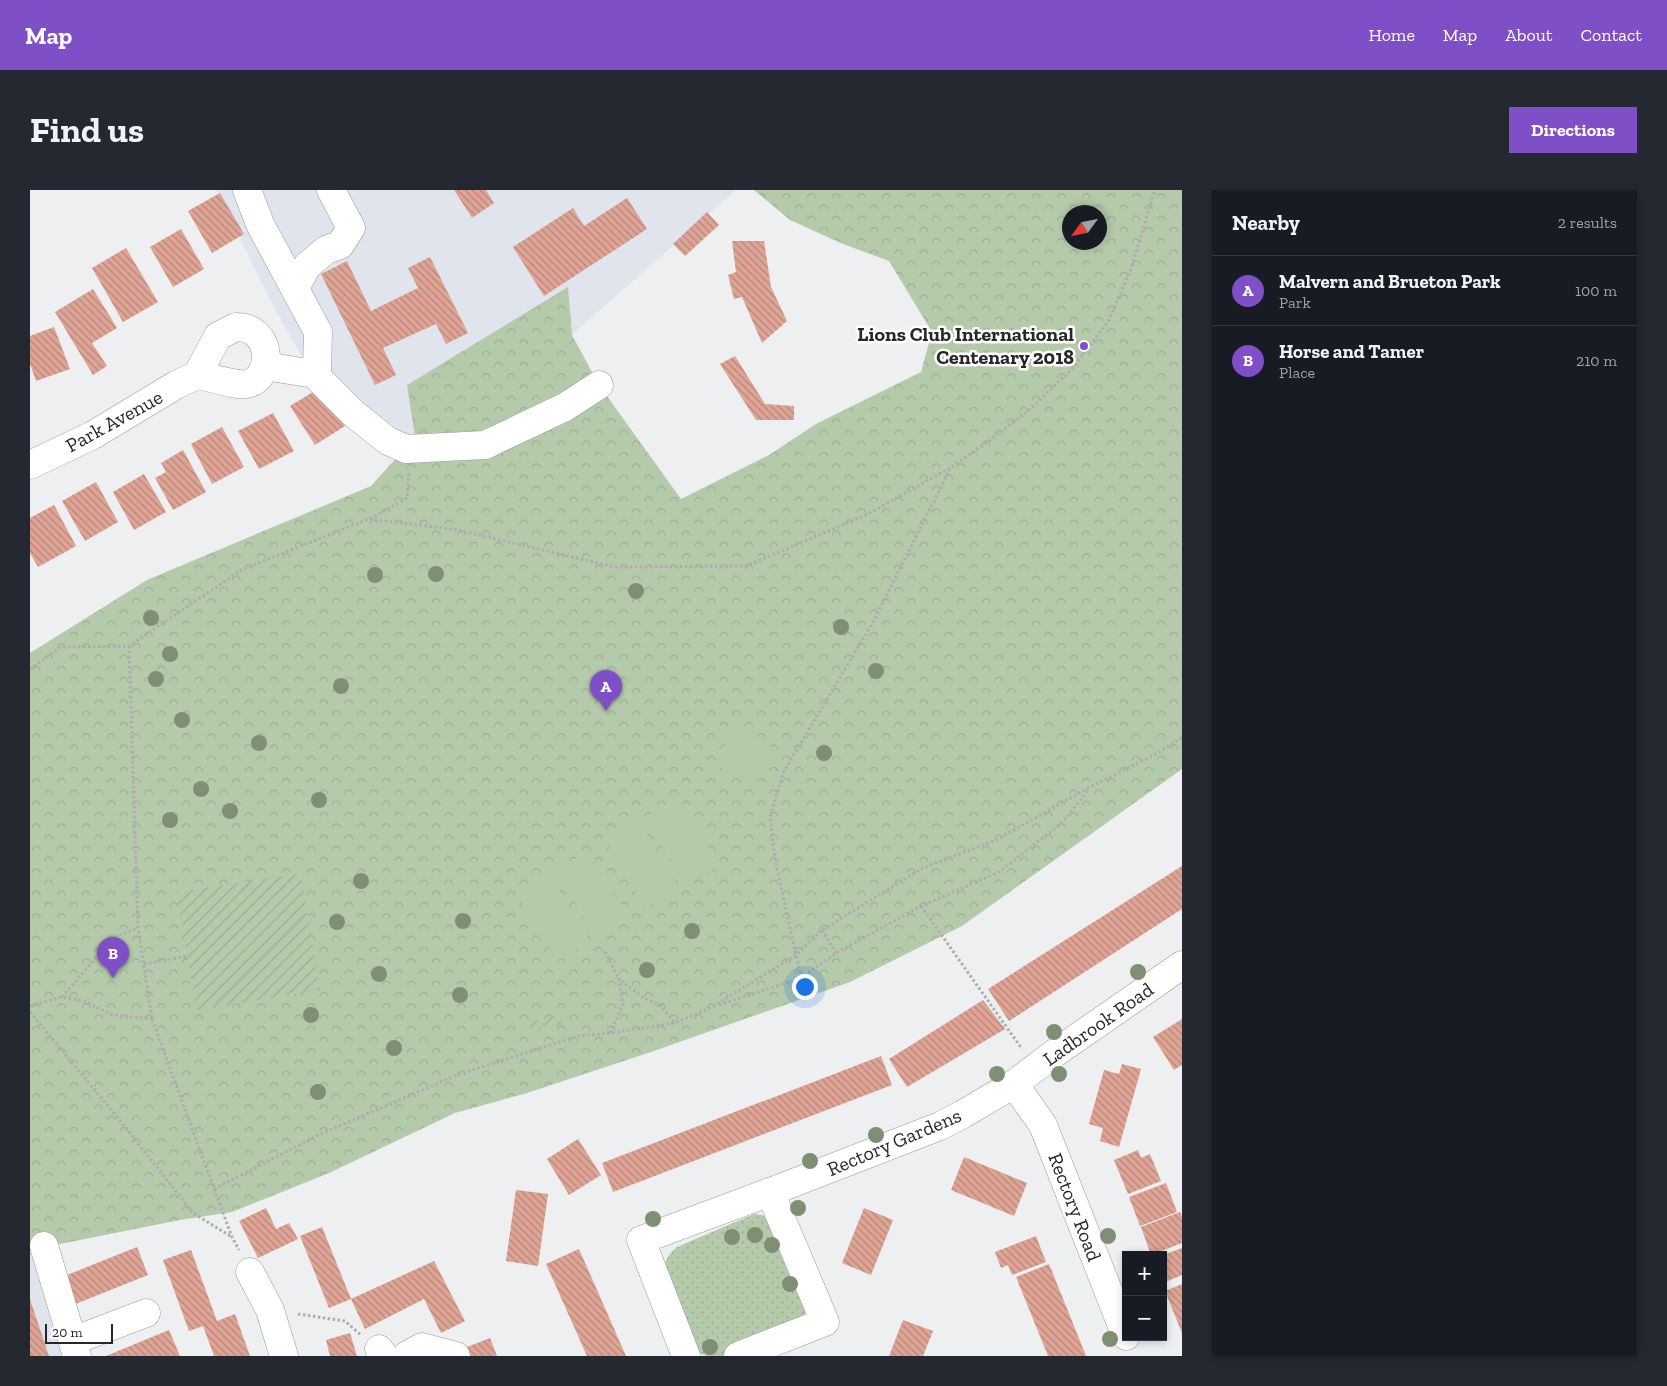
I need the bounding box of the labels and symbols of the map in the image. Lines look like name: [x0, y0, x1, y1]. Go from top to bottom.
north arrow: [1062, 205, 1107, 250]
place label: Lions Club International Centenary 2018: [857, 322, 1074, 369]
marker: Lions Club International Centenary 2018: [1078, 340, 1090, 352]
street label: Park Avenue: [61, 385, 167, 457]
pin: A: [590, 670, 622, 711]
pin: B: [97, 937, 129, 978]
your location: [792, 974, 818, 1000]
street label: Ladbrook Road: [1038, 977, 1158, 1071]
street label: Rectory Gardens: [823, 1103, 965, 1181]
street label: Rectory Road: [1043, 1149, 1107, 1265]
scale bar: [45, 1321, 112, 1344]

